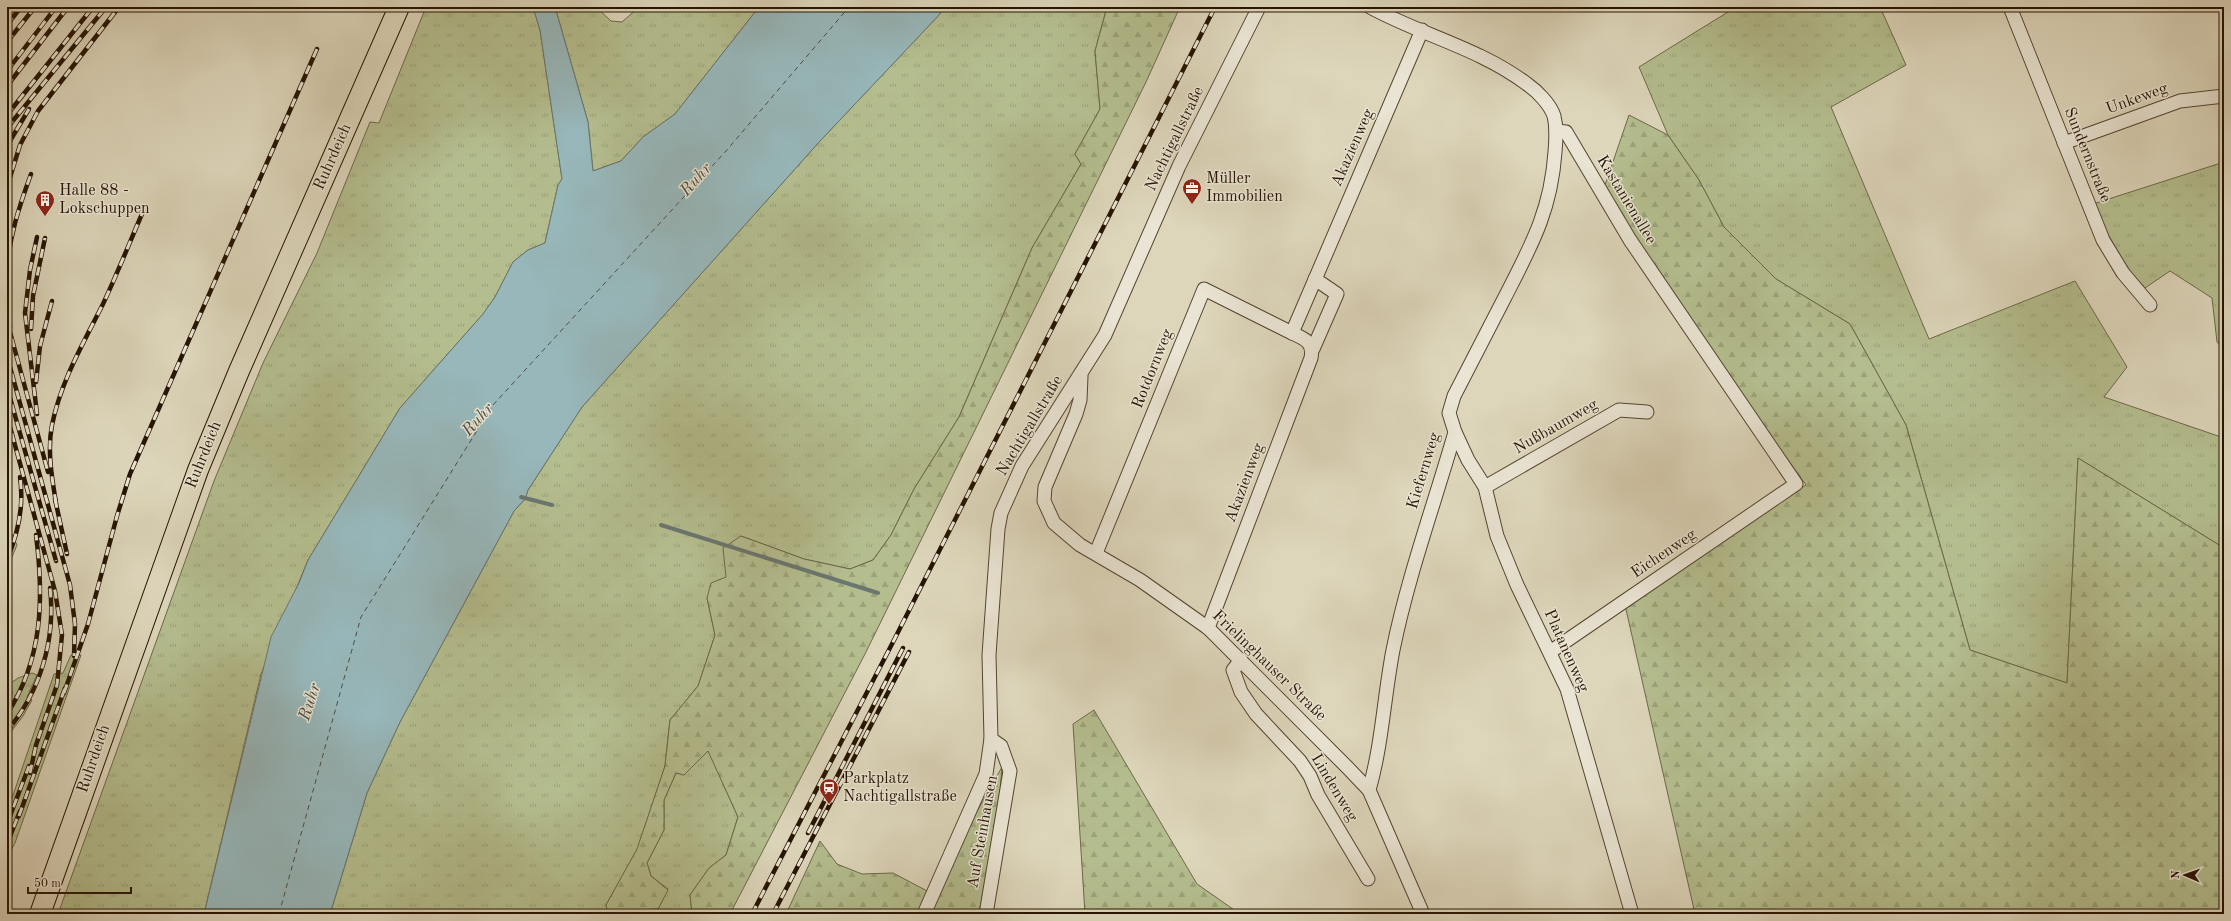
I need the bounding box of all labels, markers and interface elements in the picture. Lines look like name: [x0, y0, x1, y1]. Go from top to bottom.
street label: Unkeweg: [2104, 80, 2170, 118]
street label: Nachtigallstraße: [1143, 84, 1207, 194]
street label: Sundernstraße: [2061, 105, 2113, 205]
street label: Akazienweg: [1329, 106, 1377, 189]
street label: Ruhrdeich: [311, 121, 355, 193]
street label: Kastanienallee: [1593, 153, 1659, 247]
water label: Ruhr: [676, 160, 715, 201]
place label: Müller Immobilien: [1206, 171, 1283, 205]
office icon: Müller Immobilien: [1181, 177, 1203, 205]
place label: Halle 88 - Lokschuppen: [59, 183, 150, 217]
building icon: Halle 88 - Lokschuppen: [34, 189, 56, 217]
street label: Rotdornweg: [1130, 327, 1176, 411]
street label: Nachtigallstraße: [994, 373, 1066, 479]
street label: Nußbaumweg: [1511, 396, 1601, 457]
water label: Ruhr: [458, 400, 497, 441]
street label: Ruhrdeich: [183, 419, 225, 491]
street label: Kiefernweg: [1405, 430, 1443, 511]
street label: Akazienweg: [1223, 441, 1268, 525]
street label: Eichenweg: [1629, 526, 1700, 582]
street label: Platanenweg: [1541, 607, 1592, 695]
street label: Frielinghauser Straße: [1209, 608, 1329, 724]
water label: Ruhr: [296, 681, 324, 724]
street label: Ruhrdeich: [75, 723, 113, 795]
street label: Lindenweg: [1308, 751, 1361, 825]
place label: Parkplatz Nachtigallstraße: [843, 771, 957, 805]
street label: Auf Steinhausen: [965, 774, 1001, 890]
station icon: Parkplatz Nachtigallstraße: [818, 777, 840, 805]
north arrow: [2165, 855, 2205, 895]
scale bar: [28, 869, 131, 895]
text: N: [2171, 870, 2182, 879]
text: 50 m: [34, 877, 61, 890]

